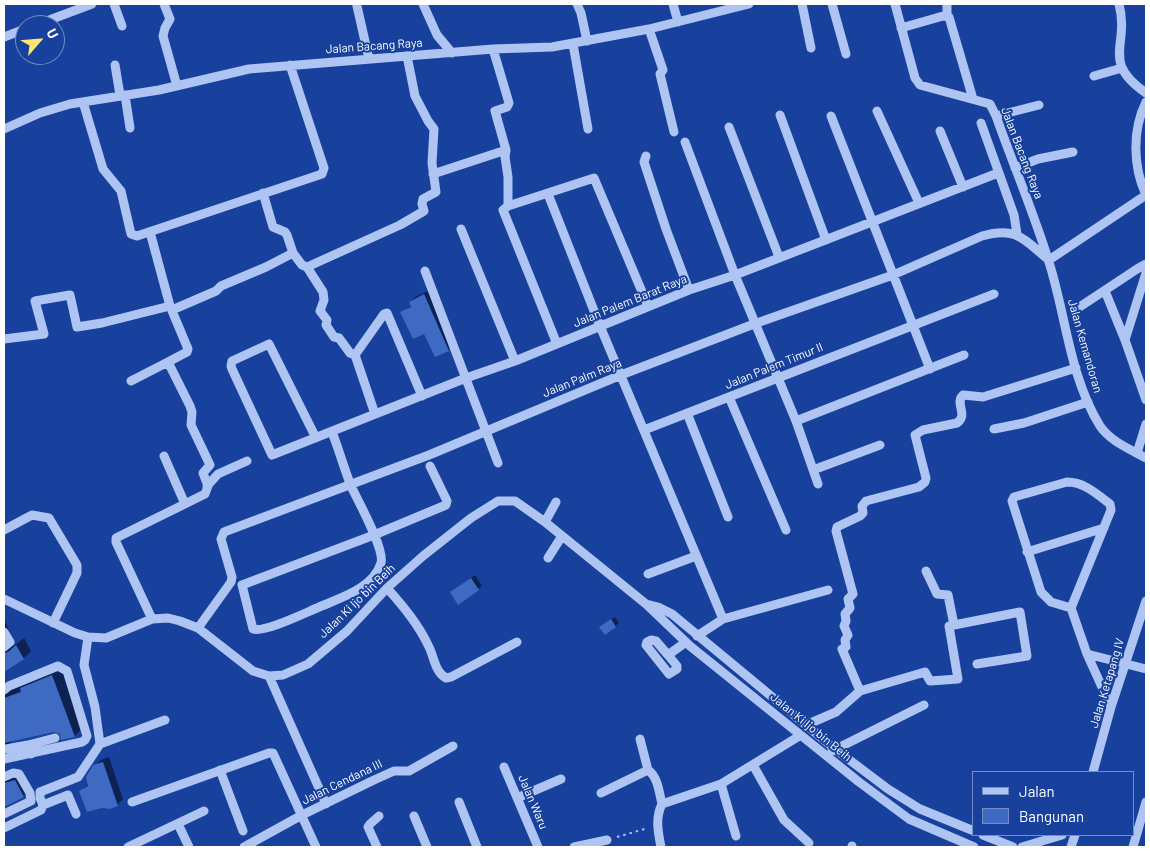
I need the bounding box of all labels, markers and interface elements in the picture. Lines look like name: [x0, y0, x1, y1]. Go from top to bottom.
north arrow: [15, 15, 65, 65]
text: U: [43, 26, 62, 41]
street label: Jalan Bacang Raya: [325, 35, 423, 57]
street label: Jalan Bacang Raya: [998, 105, 1046, 201]
street label: Jalan Palem Barat Raya: [571, 272, 689, 330]
street label: Jalan Kemandoran: [1065, 297, 1105, 395]
street label: Jalan Palem Timur II: [723, 340, 825, 392]
street label: Jalan Palm Raya: [540, 356, 624, 400]
street label: Jalan Ki Ijo bin Beih: [316, 561, 398, 641]
street label: Jalan Ketapang IV: [1087, 636, 1127, 730]
street label: Jalan Ki Ijo bin Beih: [767, 690, 855, 764]
street label: Jalan Cendana III: [299, 756, 385, 808]
legend: [972, 771, 1135, 836]
street label: Jalan Waru: [515, 773, 551, 831]
text: Jalan: [1019, 782, 1055, 800]
text: Bangunan: [1019, 807, 1084, 825]

